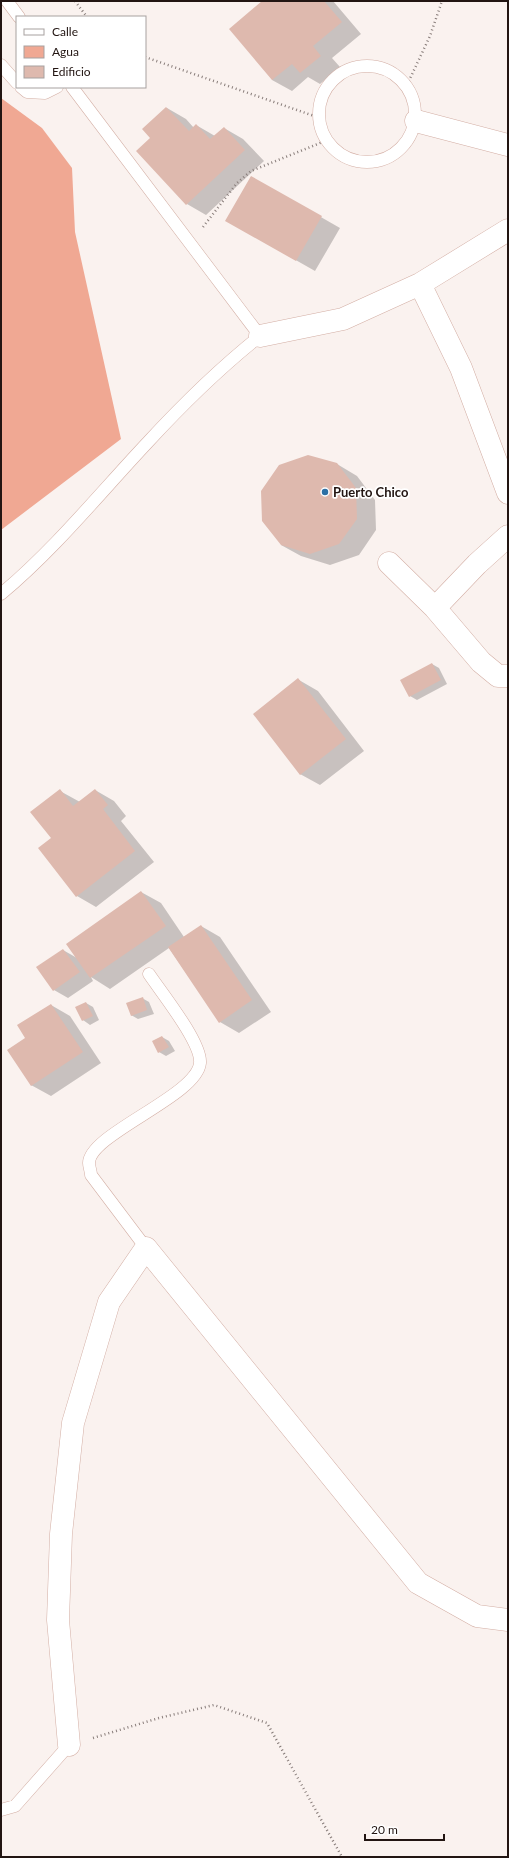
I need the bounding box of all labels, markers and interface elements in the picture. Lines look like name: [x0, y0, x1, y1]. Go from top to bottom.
legend: [16, 16, 146, 88]
text: Calle: [52, 24, 78, 39]
text: Agua: [52, 44, 79, 59]
text: Edificio: [52, 64, 91, 79]
place label: Puerto Chico: [333, 484, 409, 500]
marker: Puerto Chico: [320, 487, 330, 497]
scale bar: [365, 1816, 444, 1842]
text: 20 m: [371, 1822, 398, 1837]

